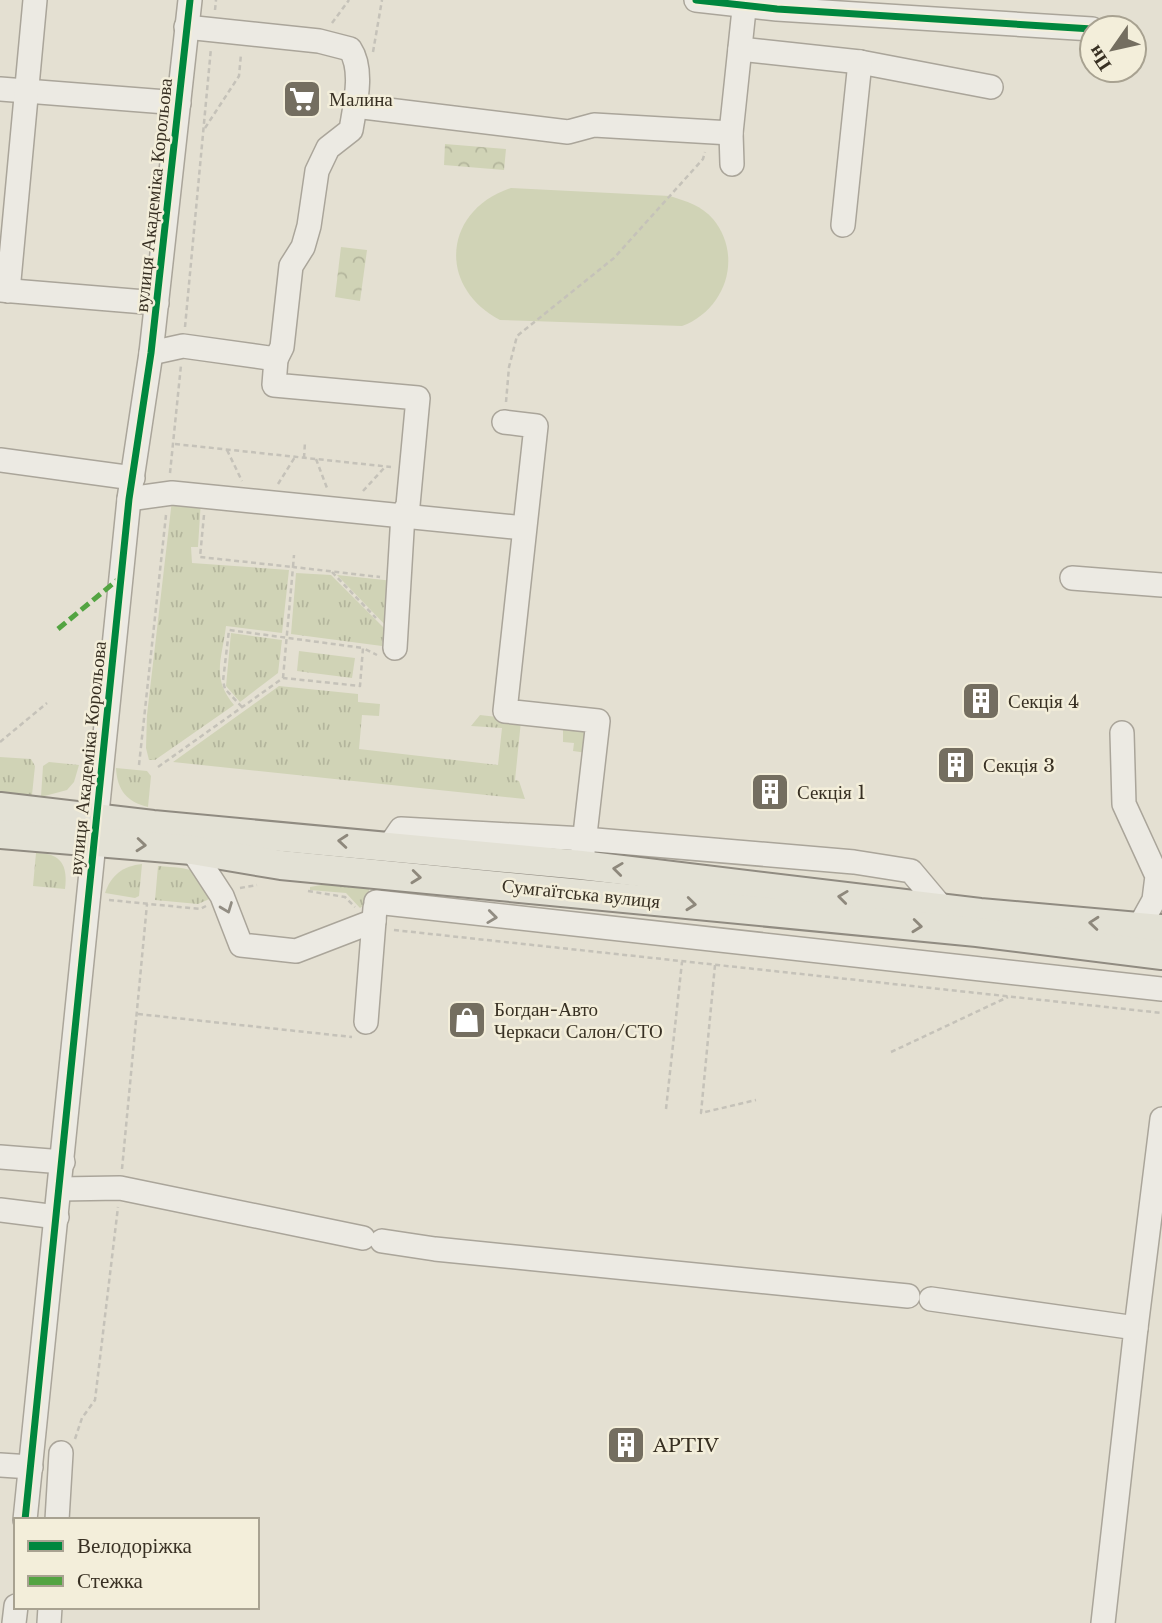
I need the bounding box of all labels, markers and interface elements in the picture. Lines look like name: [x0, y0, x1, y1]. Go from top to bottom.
north arrow: [1078, 14, 1148, 84]
text: Пн: [1083, 41, 1116, 75]
street label: вулиця Академіка Корольова: [130, 76, 177, 313]
supermarket icon: Малина: [281, 78, 323, 120]
place label: Малина: [329, 88, 393, 111]
street label: вулиця Академіка Корольова: [64, 639, 111, 876]
building icon: Секція 4: [960, 680, 1002, 722]
place label: Секція 4: [1008, 690, 1079, 713]
building icon: Секція 3: [935, 744, 977, 786]
place label: Секція 3: [983, 754, 1055, 777]
building icon: Секція 1: [749, 771, 791, 813]
place label: Секція 1: [797, 781, 866, 804]
one-way arrow: [337, 834, 348, 849]
one-way arrow: [136, 837, 147, 852]
one-way arrow: [612, 862, 623, 877]
one-way arrow: [411, 869, 422, 884]
street label: Сумгаїтська вулиця: [501, 874, 661, 913]
one-way arrow: [838, 889, 849, 904]
one-way arrow: [686, 896, 697, 911]
one-way arrow: [219, 902, 233, 914]
one-way arrow: [487, 909, 498, 924]
one-way arrow: [1088, 916, 1099, 931]
one-way arrow: [912, 918, 923, 933]
place label: Богдан-Авто Черкаси Салон/СТО: [494, 998, 663, 1043]
shop icon: Богдан-Авто Черкаси Салон/СТО: [446, 999, 488, 1041]
building icon: APTIV: [605, 1424, 647, 1466]
place label: APTIV: [652, 1434, 720, 1457]
legend: [14, 1518, 259, 1609]
text: Велодоріжка: [77, 1533, 193, 1559]
text: Стежка: [77, 1568, 144, 1594]

